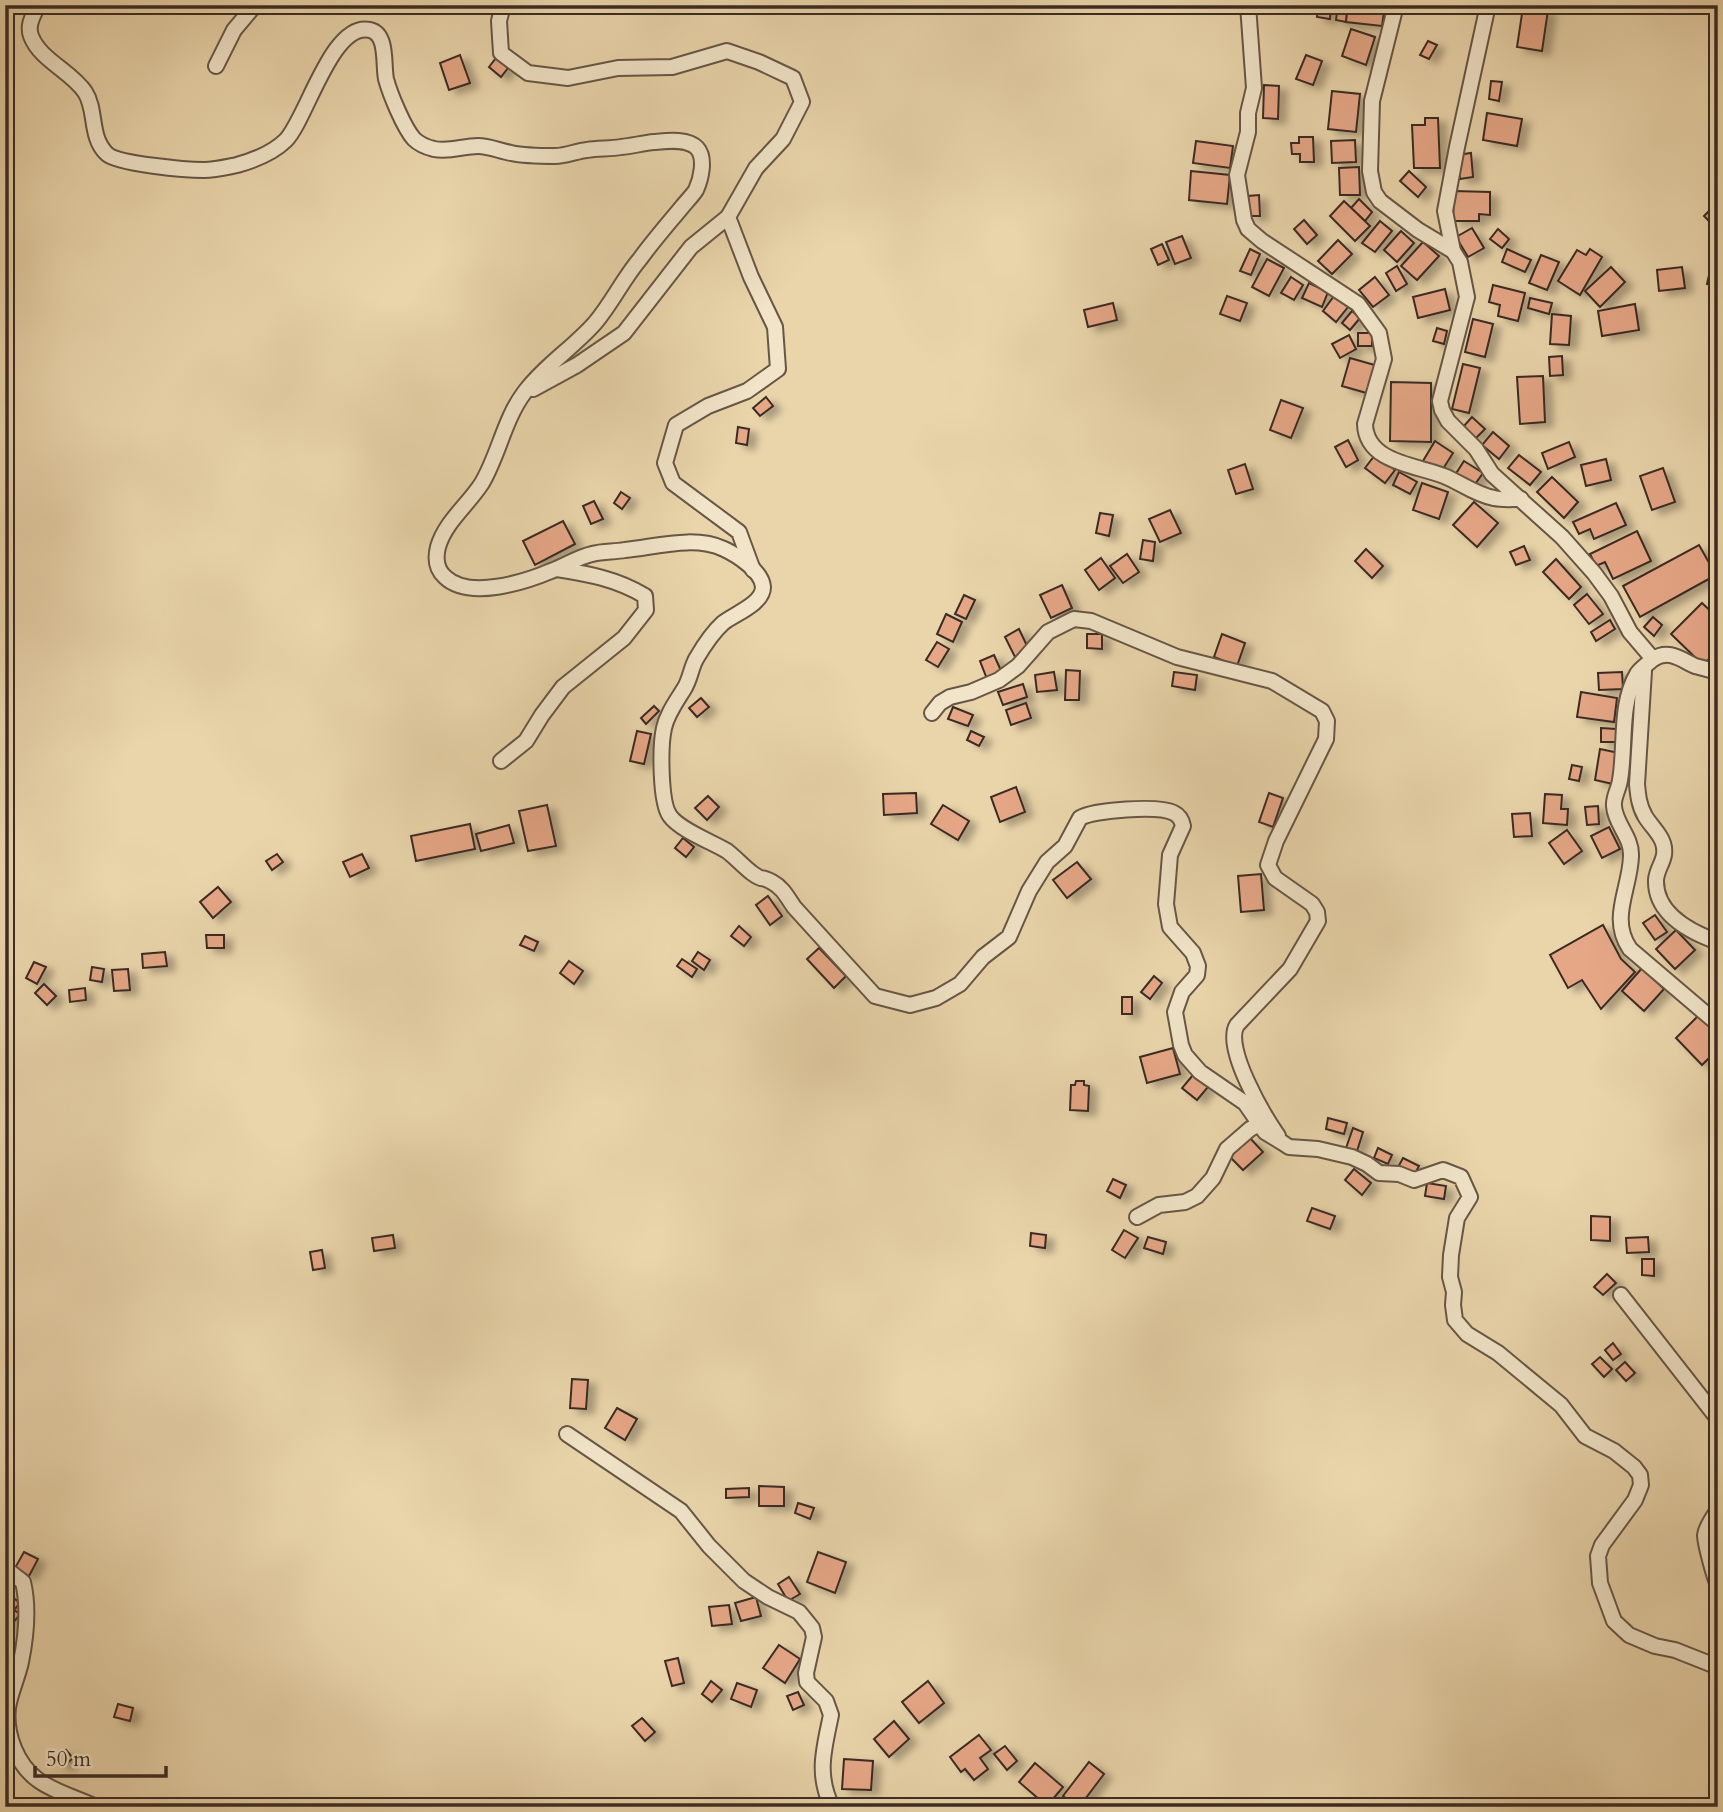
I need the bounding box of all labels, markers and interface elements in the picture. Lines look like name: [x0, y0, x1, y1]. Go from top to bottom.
scale bar: [35, 1735, 166, 1779]
text: 50 m: [46, 1745, 91, 1774]

